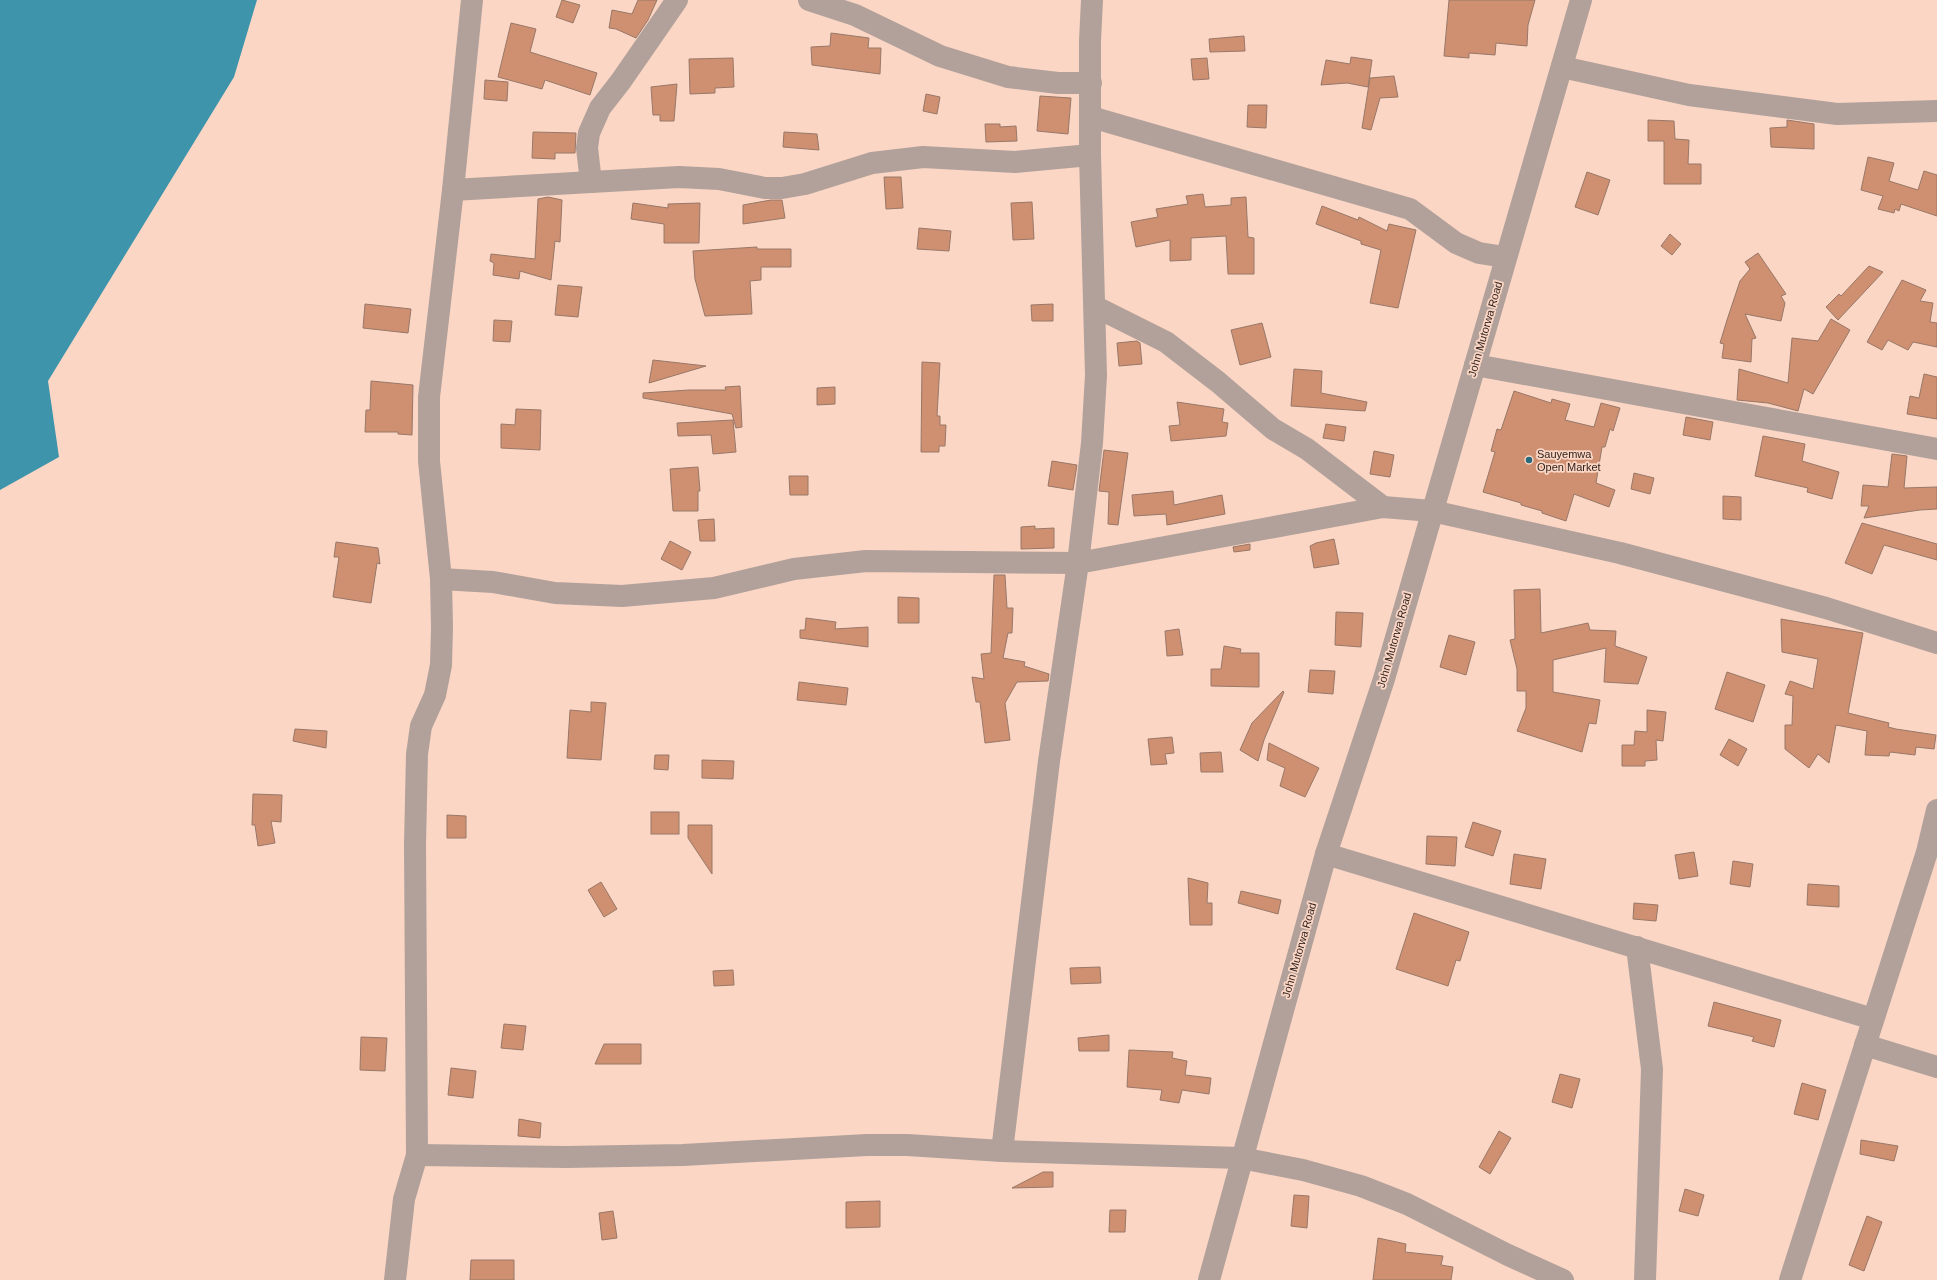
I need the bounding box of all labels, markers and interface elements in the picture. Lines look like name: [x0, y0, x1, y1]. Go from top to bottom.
street label: John Mutorwa Road: [1466, 280, 1504, 378]
place label: Sauyemwa Open Market: [1537, 448, 1601, 473]
marker: Sauyemwa Open Market: [1524, 455, 1534, 465]
street label: John Mutorwa Road: [1375, 591, 1413, 689]
street label: John Mutorwa Road: [1280, 901, 1318, 999]

